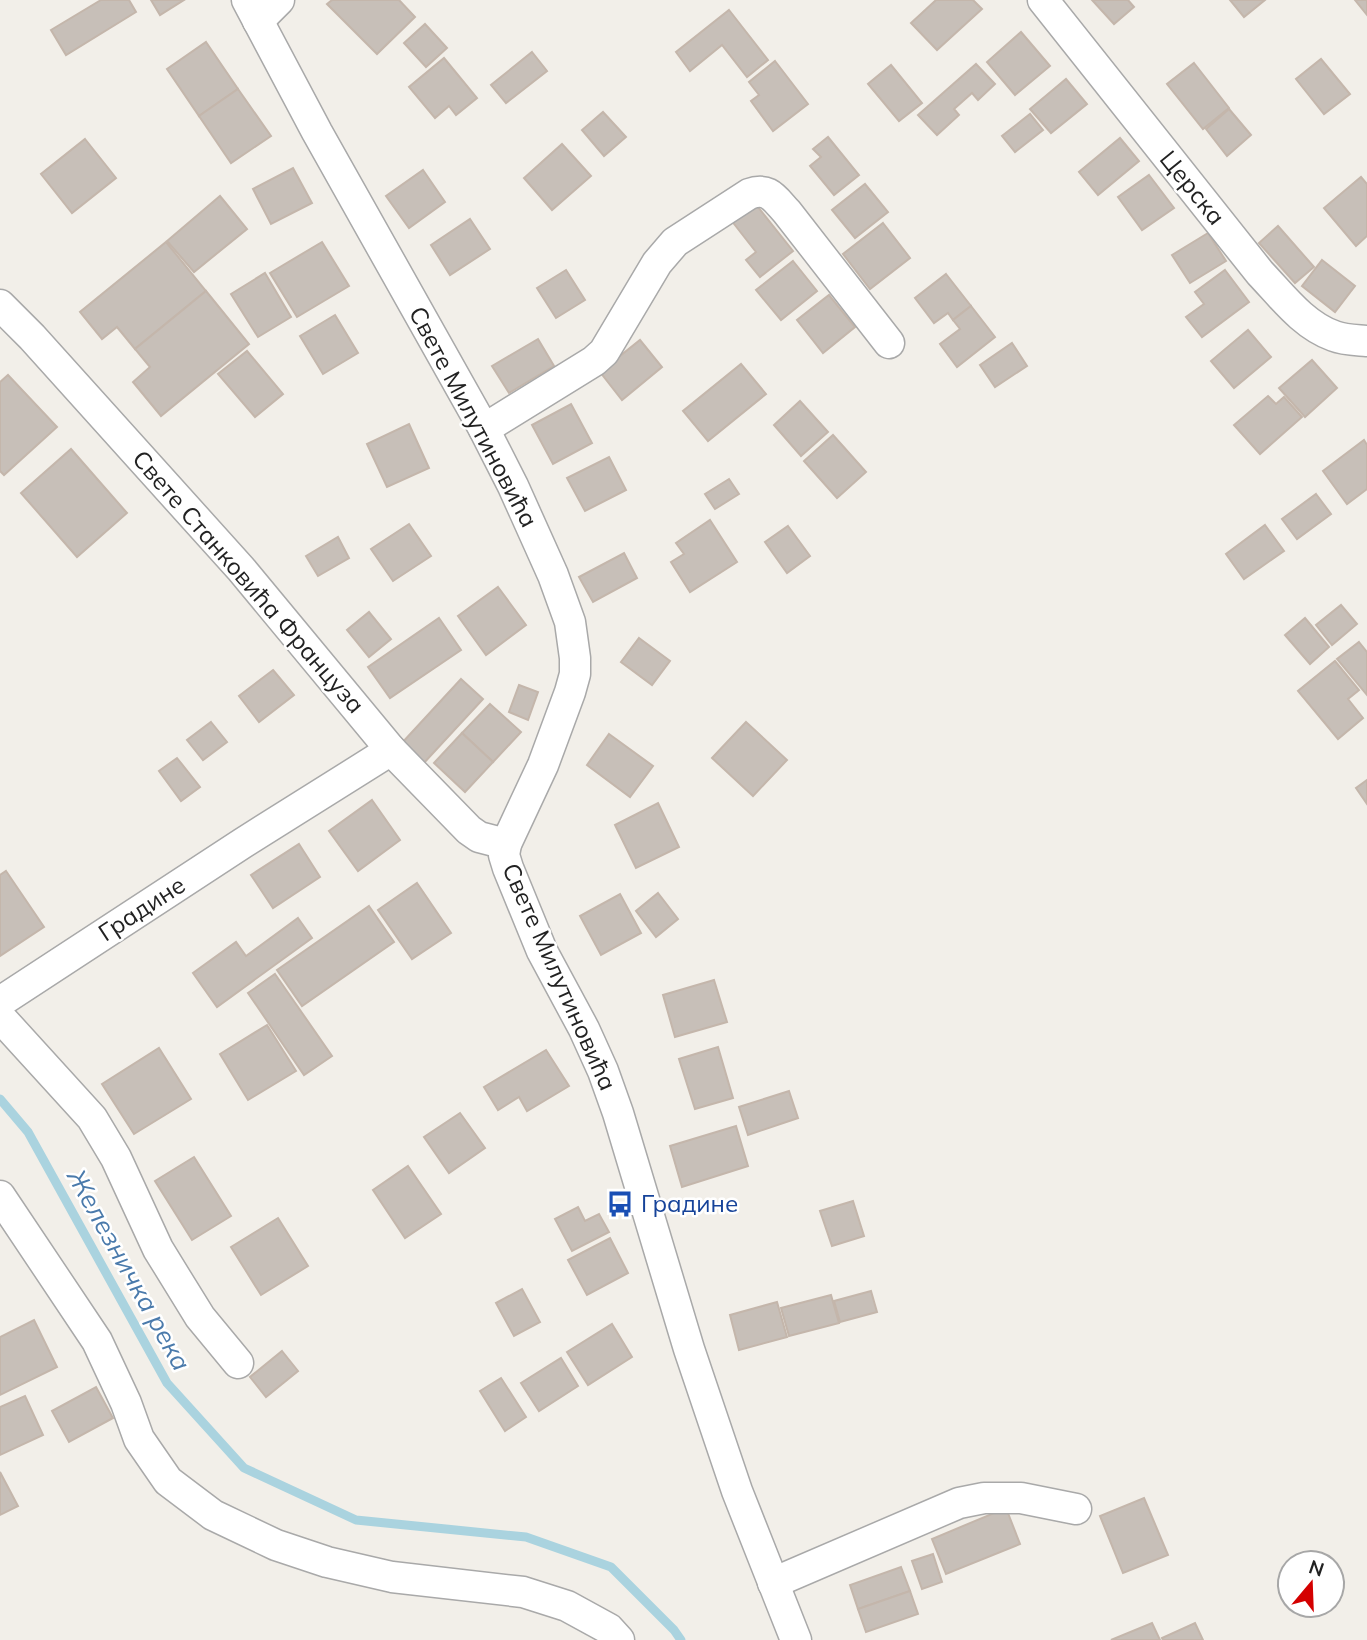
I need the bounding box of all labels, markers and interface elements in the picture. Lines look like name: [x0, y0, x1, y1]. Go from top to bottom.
street label: Церска: [1154, 144, 1232, 231]
street label: Свете Милутиновића: [403, 301, 545, 532]
street label: Свете Станковића Француза: [126, 444, 371, 719]
street label: Свете Милутиновића: [496, 858, 624, 1095]
street label: Градине: [93, 869, 190, 947]
water label: Железничка река: [60, 1162, 199, 1376]
place label: Градине: [641, 1188, 738, 1218]
bus stop icon: Градине: [605, 1189, 635, 1219]
north arrow: [1276, 1549, 1346, 1619]
text: N: [1306, 1554, 1327, 1582]

